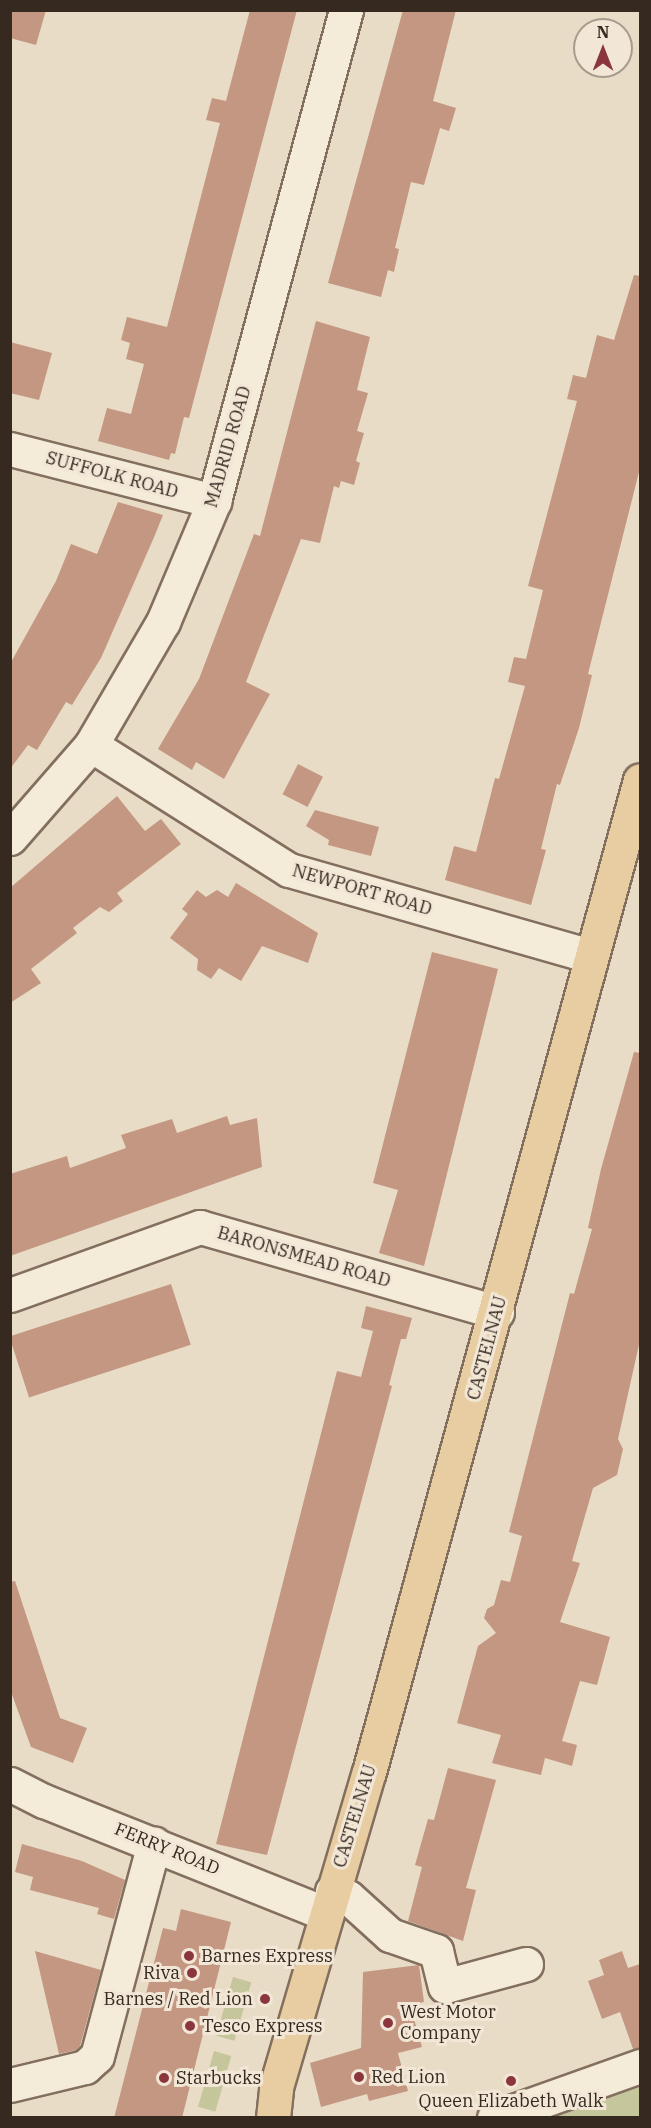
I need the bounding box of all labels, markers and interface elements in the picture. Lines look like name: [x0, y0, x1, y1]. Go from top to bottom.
north arrow: [573, 18, 633, 78]
text: N: [597, 22, 609, 42]
street label: MADRID ROAD: [200, 384, 256, 510]
street label: SUFFOLK ROAD: [44, 447, 180, 503]
street label: NEWPORT ROAD: [290, 860, 434, 920]
street label: BARONSMEAD ROAD: [215, 1222, 393, 1292]
street label: CASTELNAU: [463, 1294, 511, 1402]
street label: CASTELNAU: [329, 1762, 381, 1870]
street label: FERRY ROAD: [111, 1818, 223, 1880]
place label: Barnes Express: [201, 1945, 333, 1967]
marker: Barnes Express: [182, 1949, 196, 1963]
place label: Riva: [143, 1962, 180, 1984]
marker: Riva: [185, 1966, 199, 1980]
place label: Barnes / Red Lion: [103, 1988, 253, 2010]
marker: Barnes / Red Lion: [258, 1992, 272, 2006]
place label: West Motor Company: [400, 2002, 496, 2044]
place label: Tesco Express: [202, 2015, 323, 2037]
marker: West Motor Company: [381, 2016, 395, 2030]
marker: Tesco Express: [183, 2019, 197, 2033]
place label: Red Lion: [371, 2066, 446, 2088]
place label: Starbucks: [176, 2067, 261, 2089]
marker: Red Lion: [352, 2070, 366, 2084]
marker: Starbucks: [157, 2071, 171, 2085]
marker: Queen Elizabeth Walk: [504, 2074, 518, 2088]
place label: Queen Elizabeth Walk: [419, 2090, 603, 2112]

